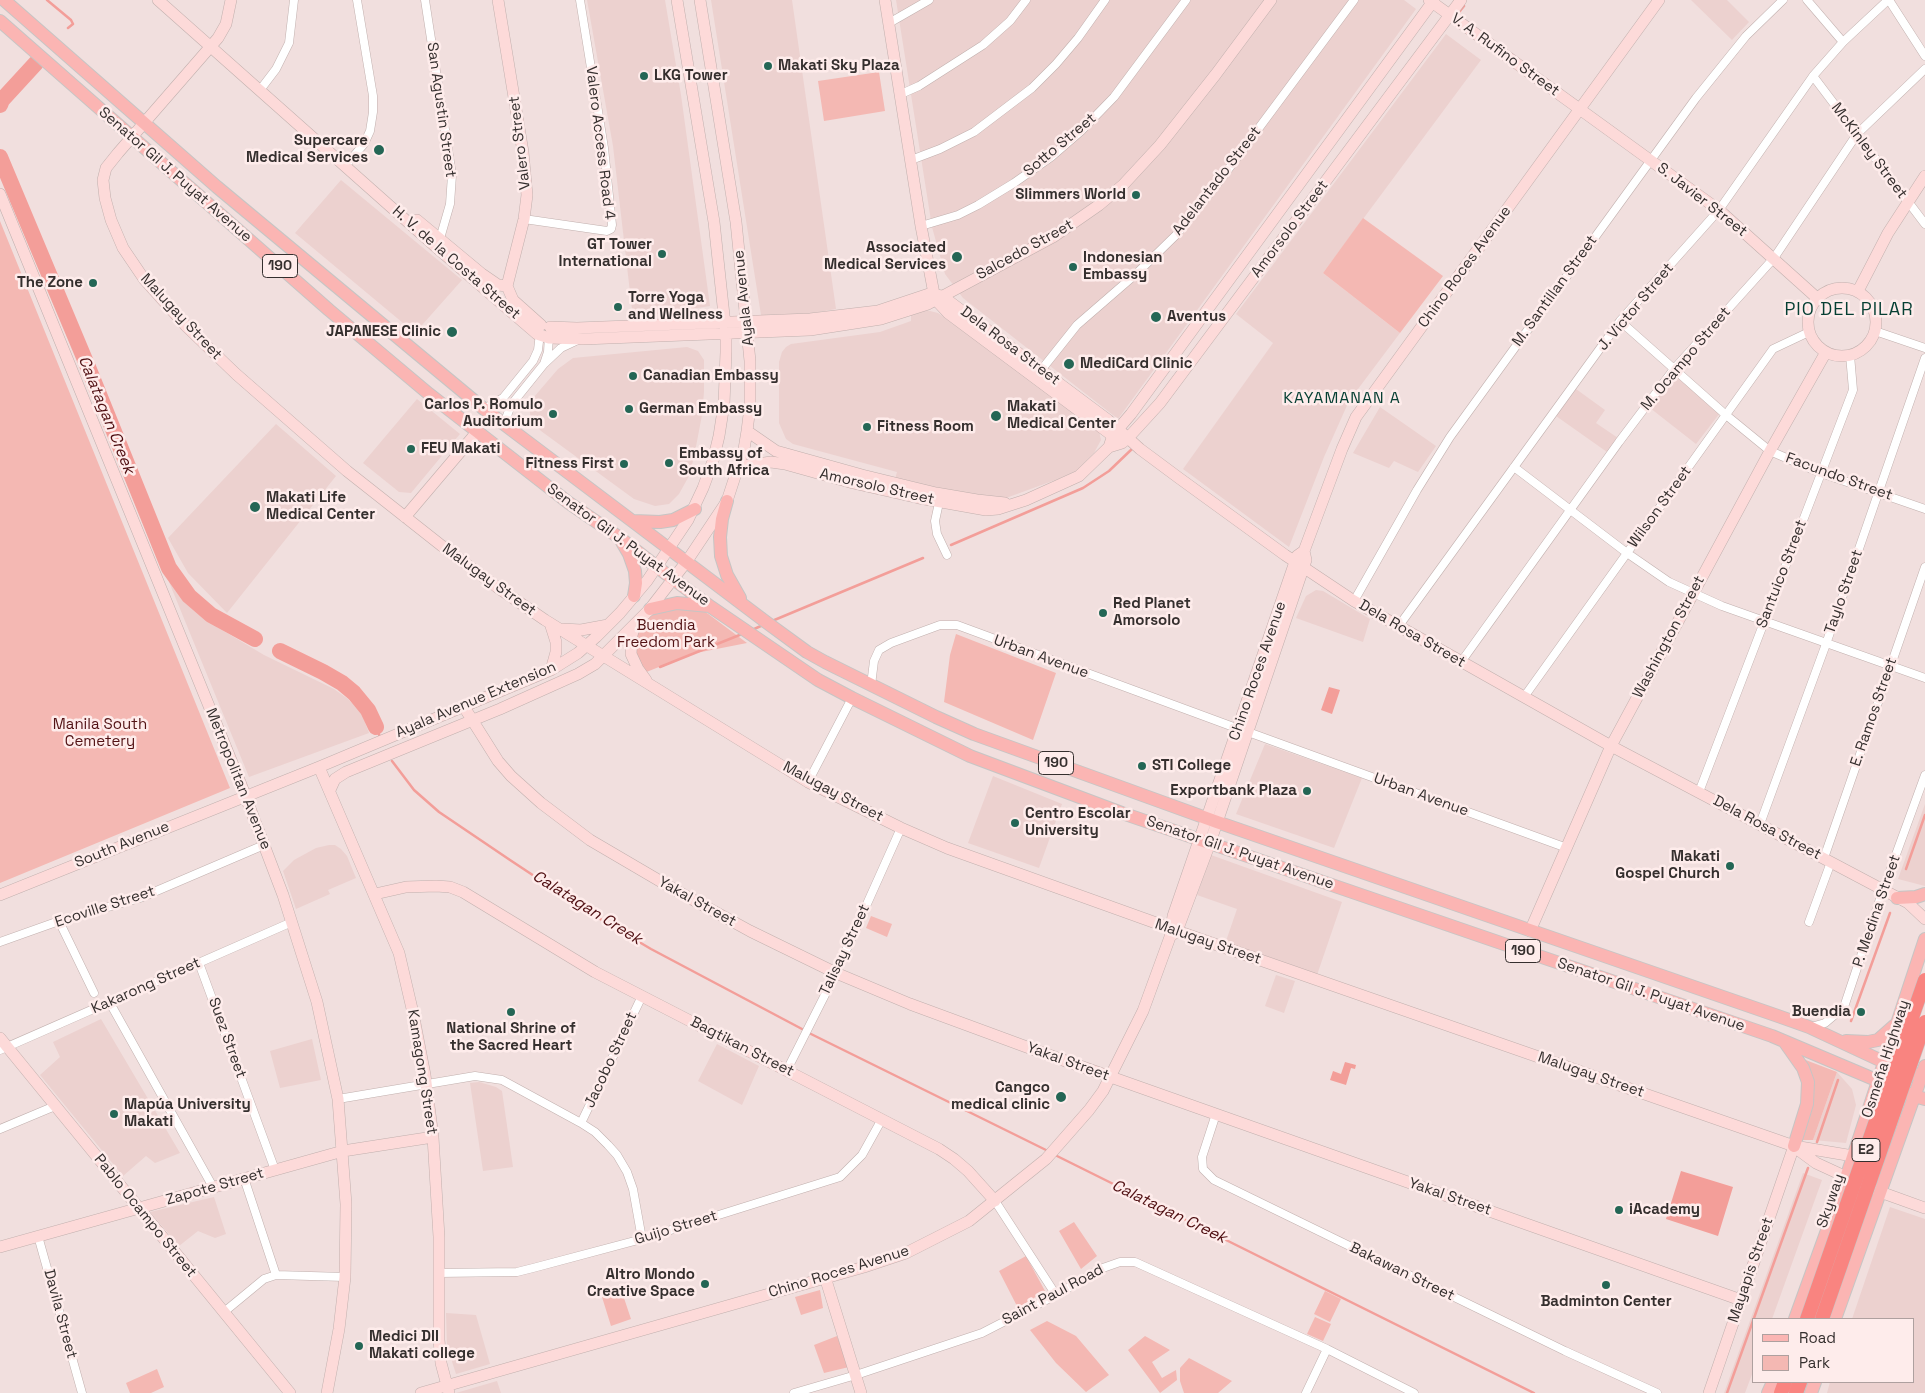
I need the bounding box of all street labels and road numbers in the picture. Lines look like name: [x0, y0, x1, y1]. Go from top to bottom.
street label: V. A. Rufino Street: [1447, 10, 1563, 100]
street label: San Agustin Street: [423, 41, 459, 179]
street label: Valero Access Road 4: [582, 65, 618, 221]
street label: Valero Street: [505, 95, 535, 191]
street label: McKinley Street: [1827, 100, 1911, 202]
street label: Senator Gil J. Puyat Avenue: [95, 104, 255, 246]
street label: Sotto Street: [1020, 109, 1100, 181]
street label: Adelantado Street: [1169, 123, 1265, 239]
street label: S. Javier Street: [1653, 159, 1751, 241]
street label: Amorsolo Street: [1248, 177, 1332, 281]
street label: H. V. de la Costa Street: [388, 203, 524, 323]
street label: Chino Roces Avenue: [1415, 203, 1515, 331]
street label: Salcedo Street: [973, 216, 1077, 284]
street label: M. Santillan Street: [1509, 232, 1601, 350]
street label: Ayala Avenue: [730, 249, 758, 347]
road number: 190: [262, 255, 298, 278]
street label: J. Victor Street: [1594, 260, 1678, 354]
street label: Malugay Street: [136, 270, 226, 364]
street label: Dela Rosa Street: [957, 303, 1063, 389]
street label: M. Ocampo Street: [1637, 304, 1735, 414]
street label: Facundo Street: [1783, 449, 1895, 505]
street label: Wilson Street: [1624, 463, 1696, 551]
street label: Amorsolo Street: [818, 465, 936, 509]
street label: Senator Gil J. Puyat Avenue: [543, 480, 713, 610]
street label: Santuico Street: [1753, 517, 1811, 631]
street label: Malugay Street: [439, 540, 539, 620]
street label: Taylo Street: [1821, 548, 1867, 636]
street label: Washington Street: [1629, 573, 1709, 701]
street label: Dela Rosa Street: [1356, 596, 1468, 672]
street label: Chino Roces Avenue: [1226, 599, 1290, 743]
street label: Urban Avenue: [991, 631, 1091, 683]
street label: E. Ramos Street: [1847, 655, 1901, 769]
street label: Ayala Avenue Extension: [393, 658, 559, 742]
street label: Metropolitan Avenue: [201, 706, 275, 852]
road number: 190: [1038, 751, 1074, 774]
street label: Malugay Street: [780, 758, 886, 826]
street label: Urban Avenue: [1371, 769, 1471, 821]
street label: Dela Rosa Street: [1710, 792, 1824, 864]
street label: Senator Gil J. Puyat Avenue: [1144, 812, 1336, 894]
street label: South Avenue: [72, 818, 172, 872]
street label: P. Medina Street: [1849, 852, 1905, 970]
street label: Yakal Street: [655, 873, 739, 931]
street label: Ecoville Street: [53, 882, 157, 932]
street label: Talisay Street: [816, 901, 874, 999]
street label: Malugay Street: [1152, 915, 1264, 969]
road number: 190: [1506, 939, 1540, 962]
street label: Kakarong Street: [89, 954, 203, 1018]
street label: Senator Gil J. Puyat Avenue: [1555, 954, 1747, 1036]
street label: Suez Street: [204, 995, 250, 1081]
street label: Osmeña Highway: [1858, 998, 1914, 1120]
street label: Kamagong Street: [403, 1008, 441, 1136]
street label: Jacobo Street: [581, 1009, 641, 1111]
street label: Bagtikan Street: [687, 1013, 797, 1081]
street label: Yakal Street: [1024, 1039, 1112, 1085]
street label: Malugay Street: [1535, 1048, 1647, 1102]
road number: E2: [1852, 1138, 1880, 1162]
street label: Pablo Ocampo Street: [90, 1151, 200, 1281]
street label: Zapote Street: [164, 1164, 266, 1210]
street label: Skyway: [1813, 1172, 1849, 1230]
street label: Yakal Street: [1406, 1174, 1494, 1220]
street label: Guijo Street: [633, 1207, 719, 1249]
street label: Mayapis Street: [1725, 1215, 1777, 1325]
street label: Bakawan Street: [1347, 1239, 1457, 1305]
street label: Chino Roces Avenue: [766, 1242, 912, 1302]
street label: Saint Paul Road: [999, 1261, 1107, 1329]
street label: Davila Street: [39, 1267, 81, 1361]

